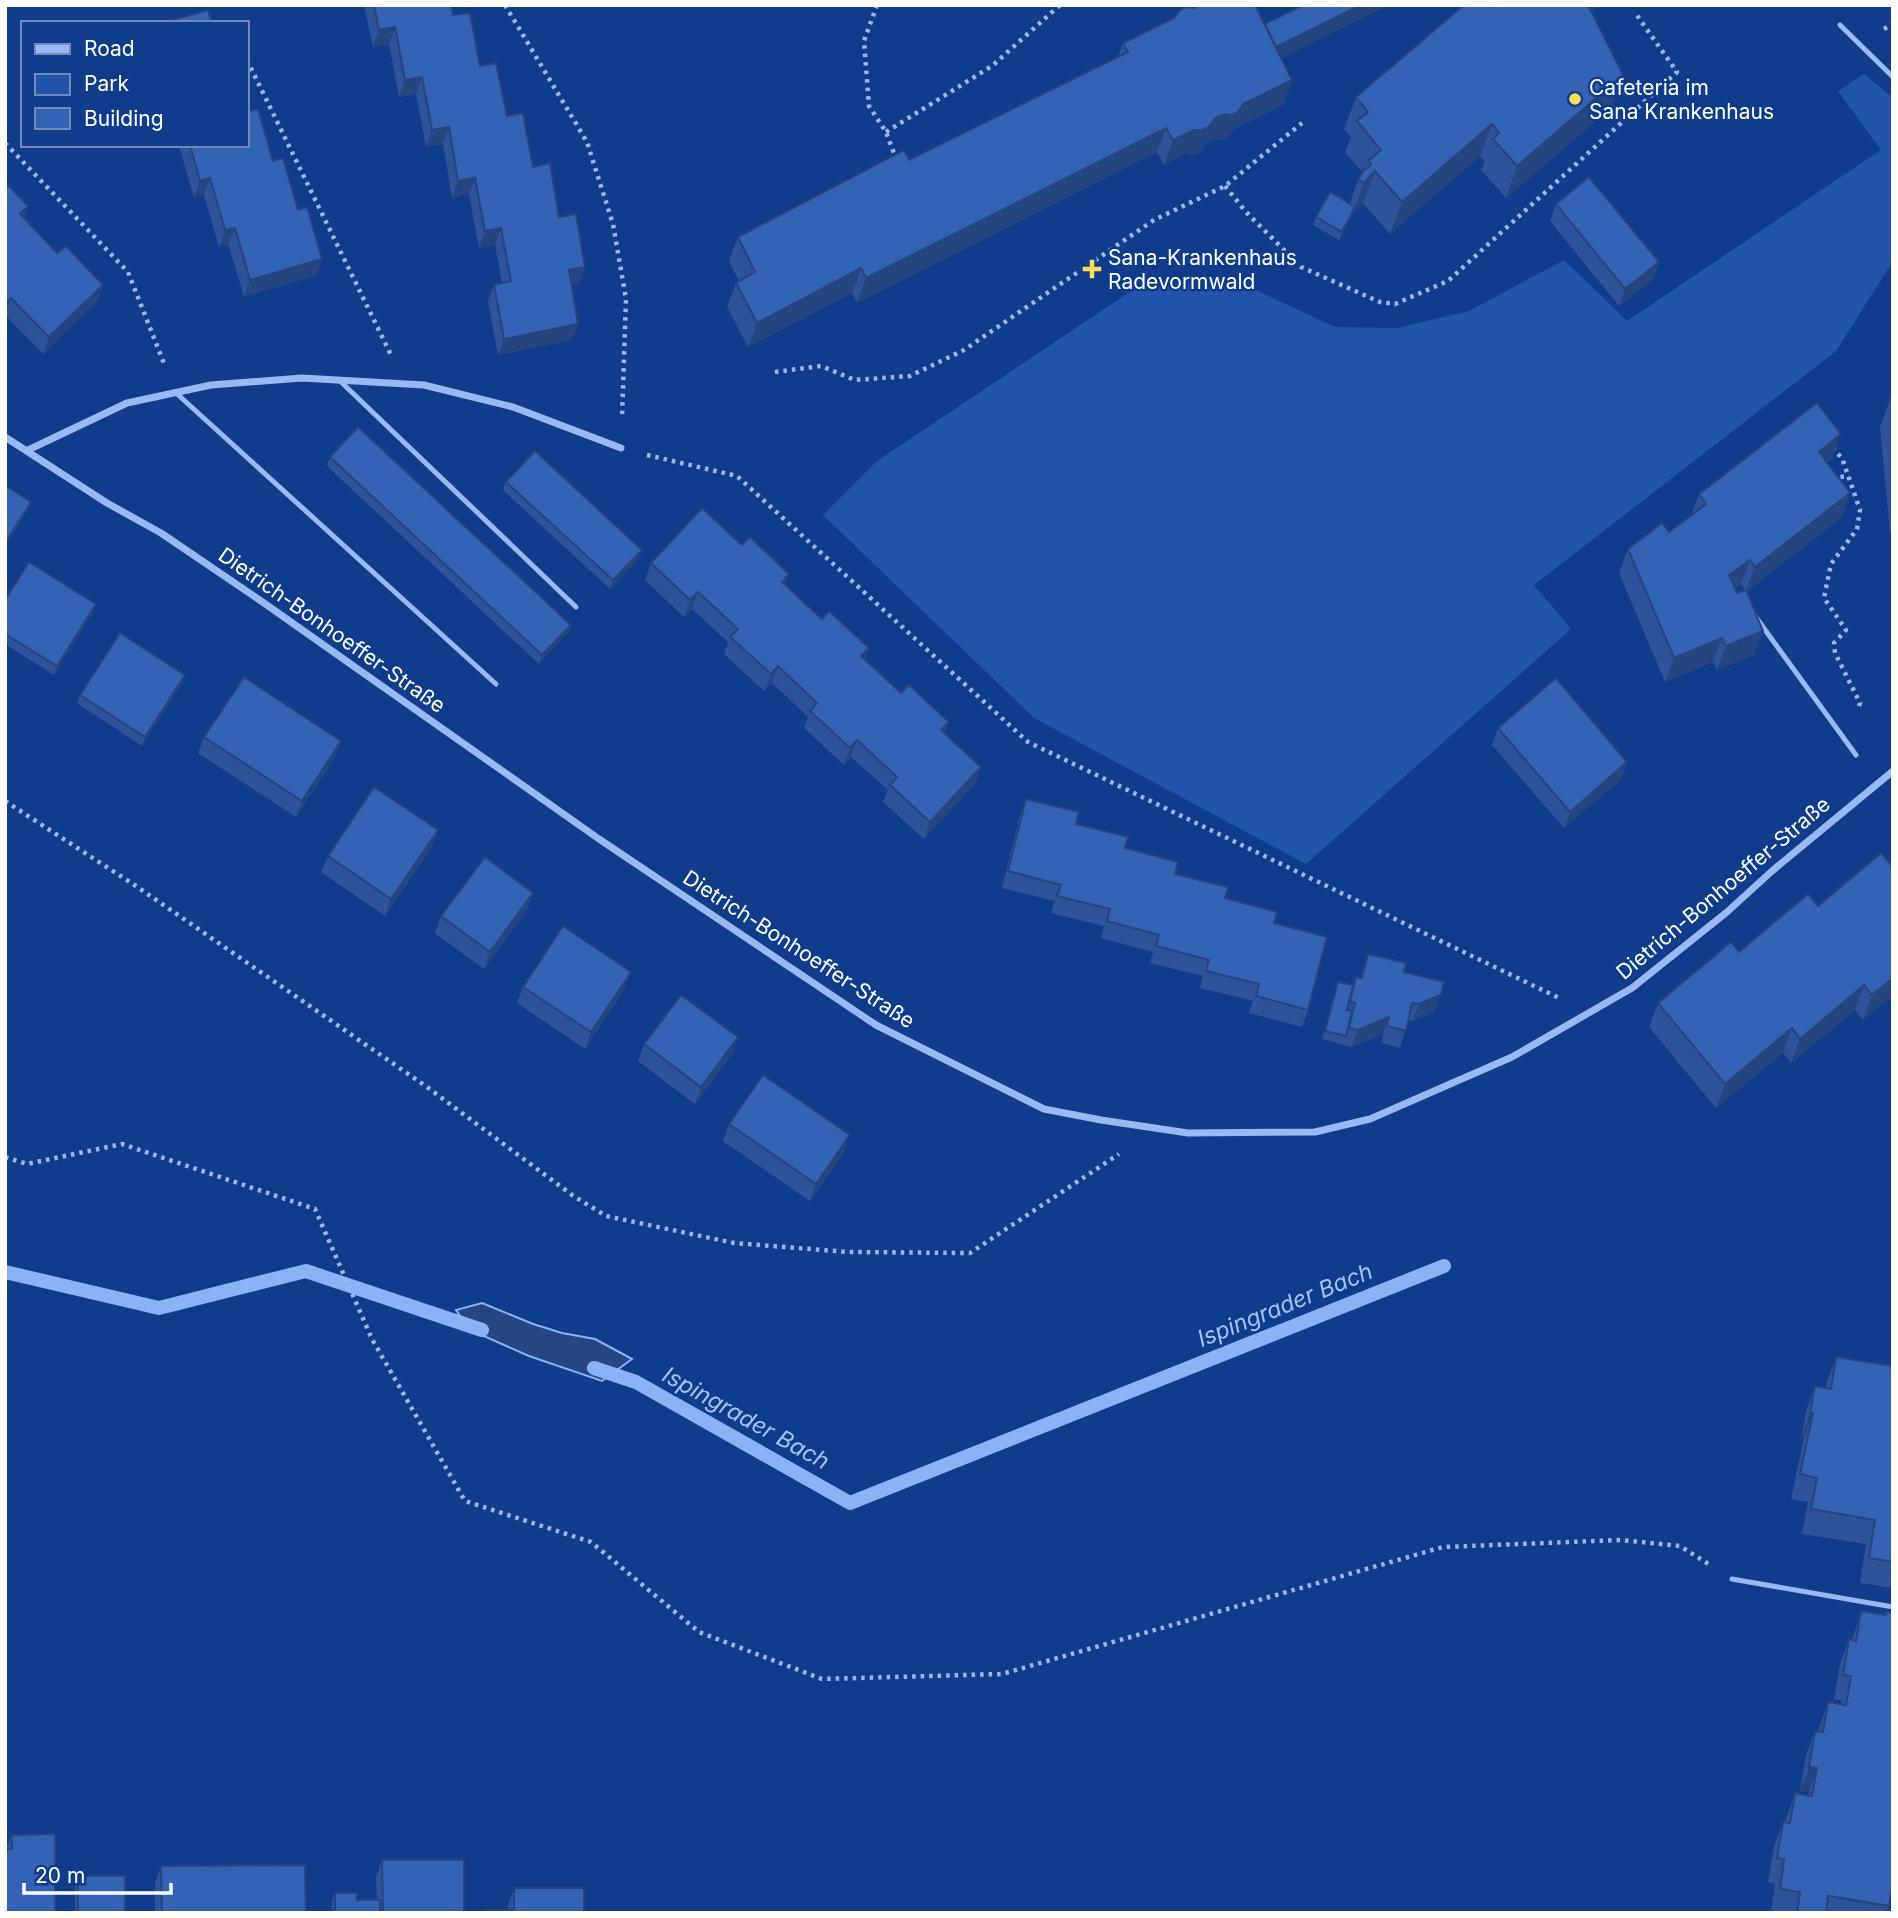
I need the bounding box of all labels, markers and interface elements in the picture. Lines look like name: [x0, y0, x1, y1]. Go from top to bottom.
legend: [21, 21, 248, 147]
text: Road: [84, 36, 135, 61]
text: Park: [84, 71, 129, 96]
place label: Cafeteria im Sana Krankenhaus: [1589, 75, 1774, 124]
marker: Cafeteria im Sana Krankenhaus: [1567, 91, 1583, 107]
text: Building: [84, 106, 164, 131]
place label: Sana-Krankenhaus Radevormwald: [1108, 245, 1297, 294]
marker: Sana-Krankenhaus Radevormwald: [1082, 259, 1102, 279]
street label: Dietrich-Bonhoeffer-Straße: [214, 542, 450, 718]
street label: Dietrich-Bonhoeffer-Straße: [1611, 791, 1835, 985]
street label: Dietrich-Bonhoeffer-Straße: [679, 865, 919, 1033]
water label: Ispingrader Bach: [1193, 1257, 1377, 1353]
water label: Ispingrader Bach: [658, 1361, 834, 1475]
scale bar: [24, 1852, 172, 1896]
text: 20 m: [35, 1863, 85, 1888]

